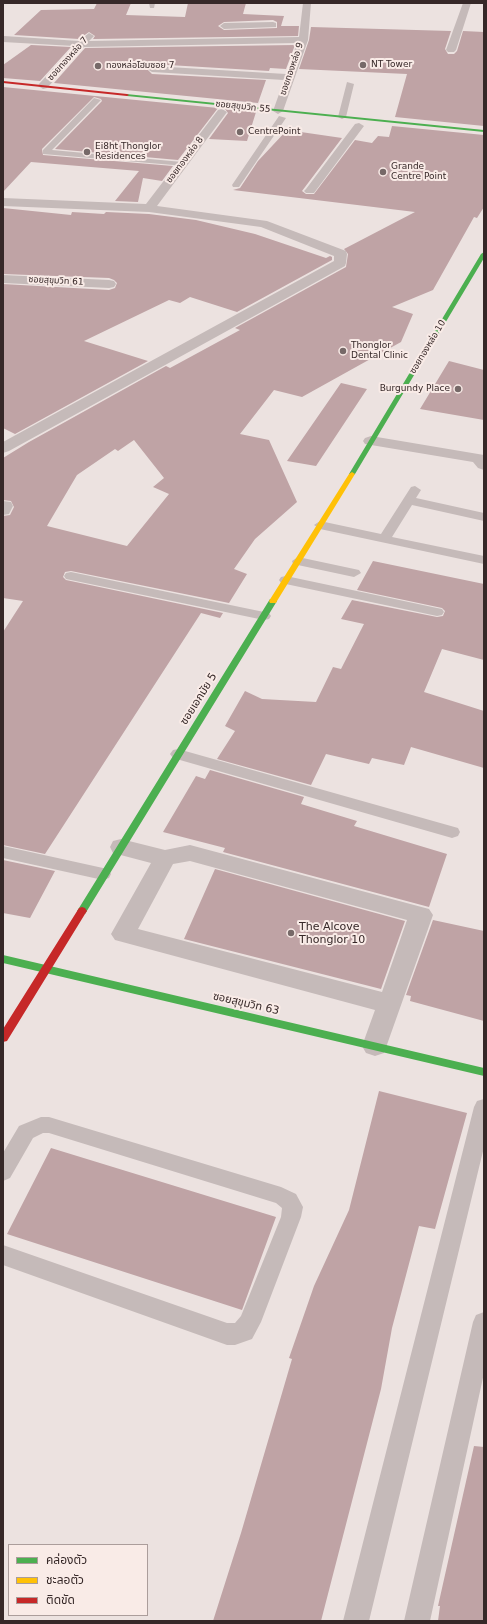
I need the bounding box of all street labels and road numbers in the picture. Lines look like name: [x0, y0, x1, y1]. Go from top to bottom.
street label: ซอยทองหล่อ 7: [46, 35, 90, 83]
street label: ซอยทองหล่อ 9: [278, 41, 306, 97]
street label: ซอยสุขุมวิท 55: [215, 99, 271, 115]
street label: ซอยทองหล่อ 8: [164, 135, 206, 185]
street label: ซอยสุขุมวิท 61: [28, 274, 84, 288]
street label: ซอยทองหล่อ 10: [408, 318, 448, 376]
street label: ซอยเอกมัย 5: [178, 671, 220, 727]
street label: ซอยสุขุมวิท 63: [212, 990, 280, 1018]

